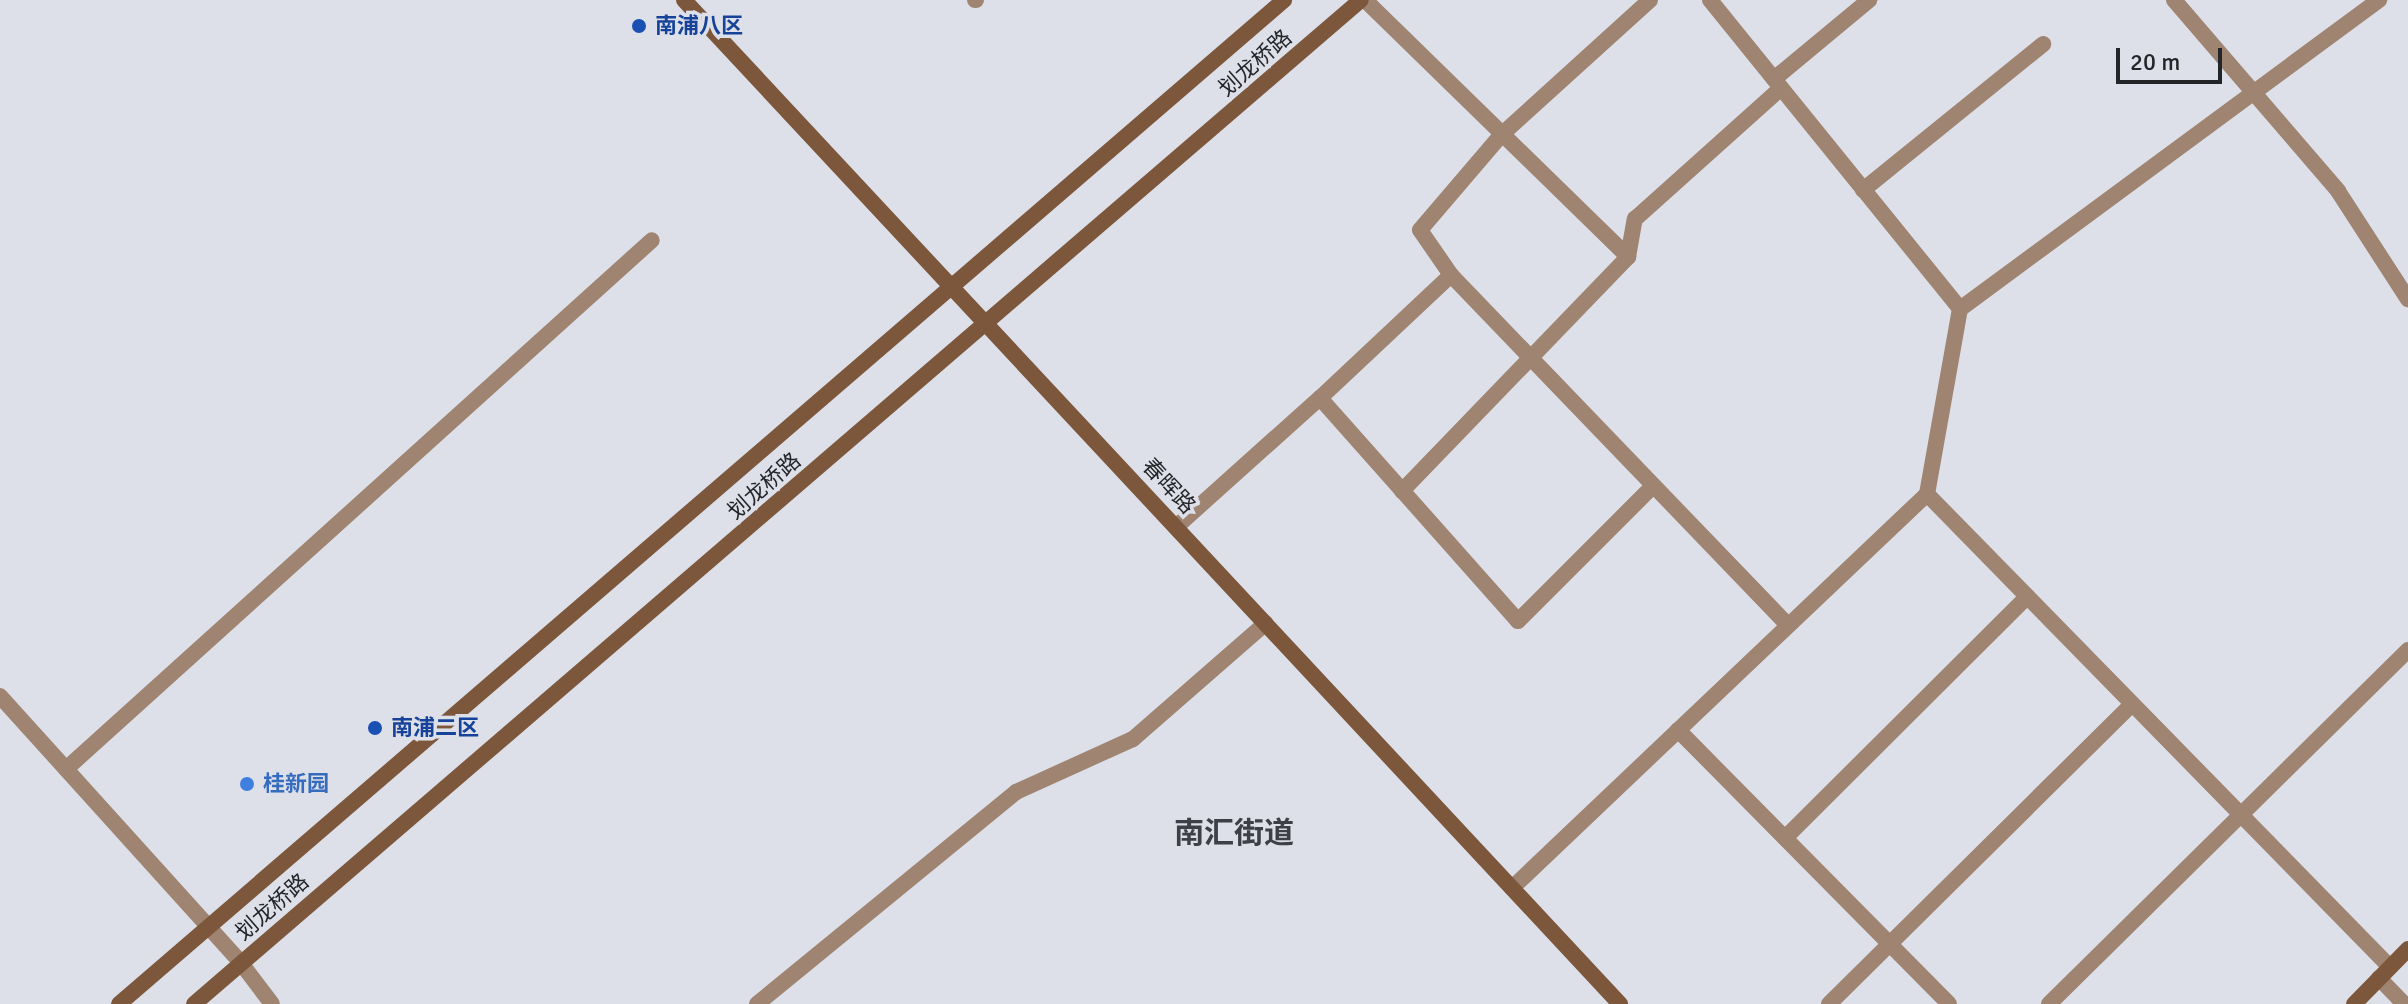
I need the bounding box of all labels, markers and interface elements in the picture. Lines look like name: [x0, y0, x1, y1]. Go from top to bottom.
place label: 南浦八区: [655, 13, 743, 39]
marker: 南浦八区: [630, 17, 648, 35]
street label: 划龙桥路: [1213, 24, 1297, 102]
scale bar: [2120, 32, 2226, 82]
text: 20 m: [2130, 47, 2180, 77]
street label: 划龙桥路: [722, 447, 806, 525]
street label: 春晖路: [1137, 453, 1201, 519]
place label: 南浦二区: [391, 715, 479, 741]
marker: 南浦二区: [366, 719, 384, 737]
place label: 桂新园: [263, 771, 329, 797]
marker: 桂新园: [238, 775, 256, 793]
district label: 南汇街道: [1174, 816, 1294, 852]
street label: 划龙桥路: [230, 868, 314, 946]

